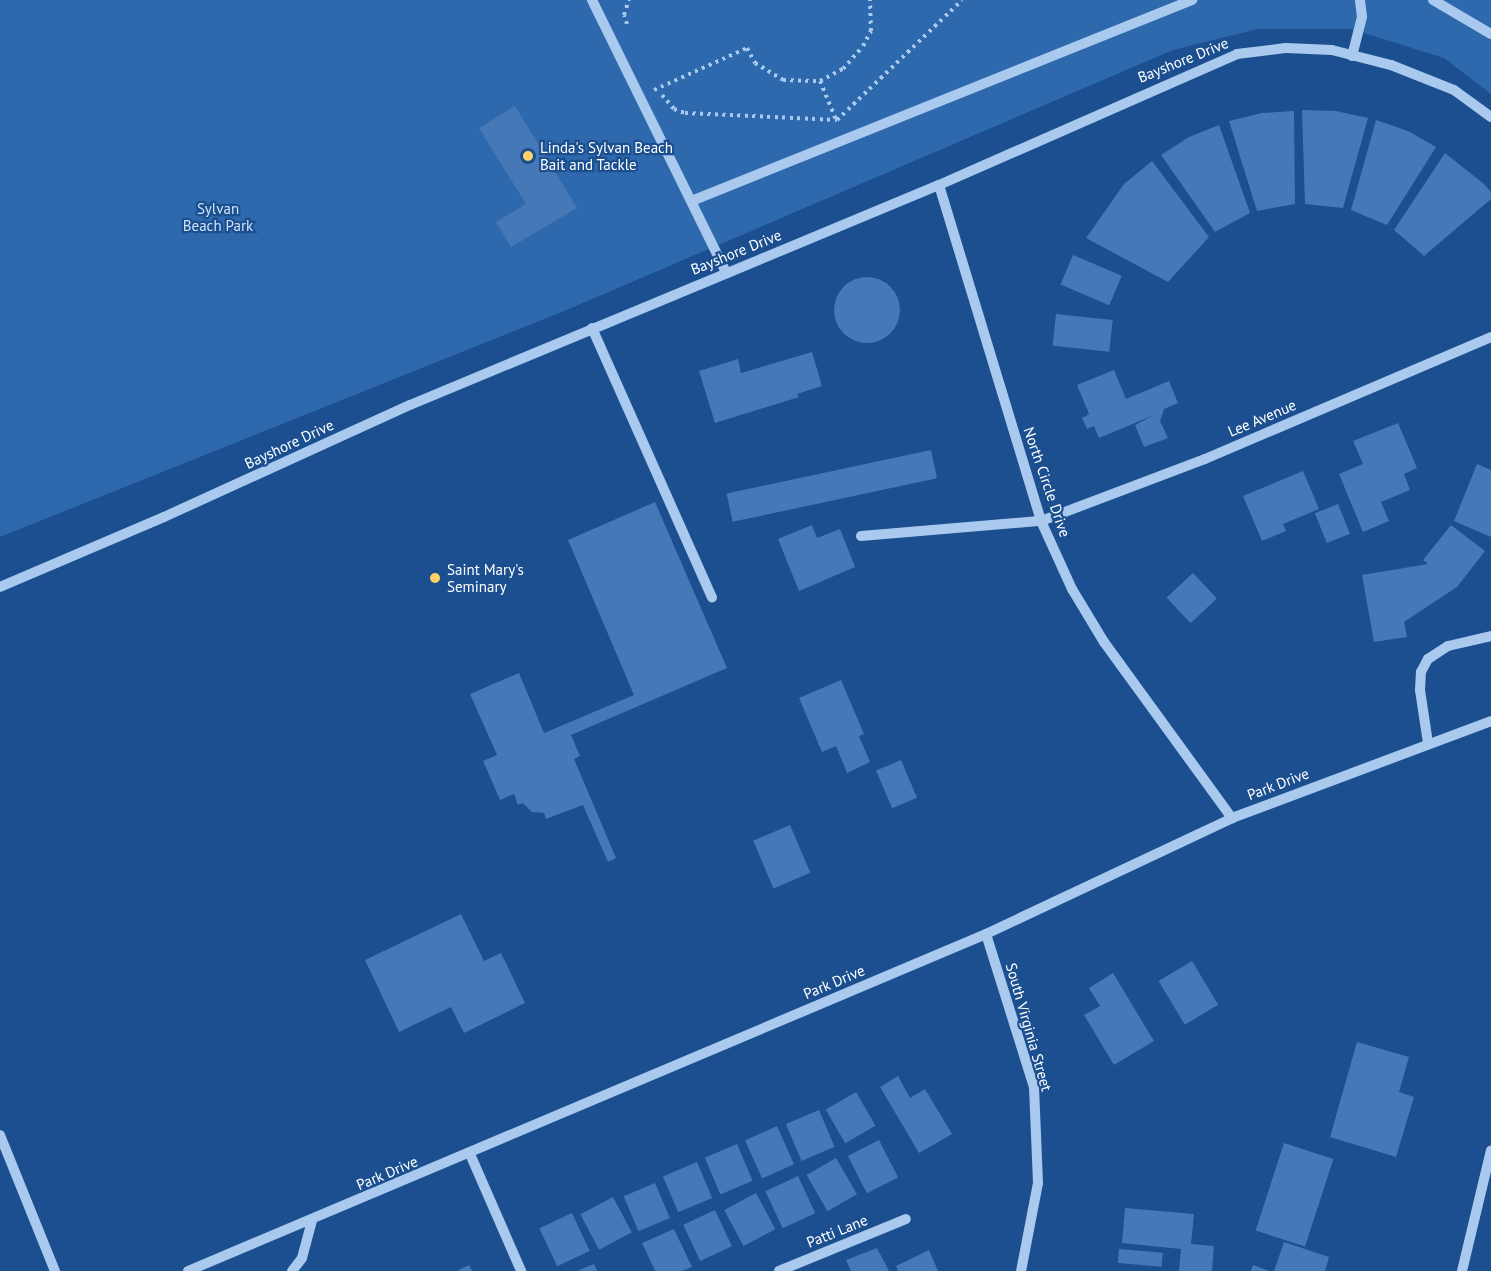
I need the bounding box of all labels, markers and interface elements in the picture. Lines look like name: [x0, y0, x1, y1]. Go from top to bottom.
street label: Bayshore Drive: [1135, 34, 1231, 86]
place label: Linda's Sylvan Beach Bait and Tackle: [540, 138, 673, 173]
marker: Linda's Sylvan Beach Bait and Tackle: [521, 149, 535, 163]
park label: Sylvan Beach Park: [183, 199, 253, 234]
street label: Bayshore Drive: [688, 226, 784, 278]
street label: Lee Avenue: [1225, 395, 1299, 441]
street label: Bayshore Drive: [242, 416, 336, 472]
street label: North Circle Drive: [1020, 425, 1074, 539]
place label: Saint Mary's Seminary: [447, 560, 524, 595]
marker: Saint Mary's Seminary: [428, 571, 442, 585]
street label: Park Drive: [1244, 764, 1312, 804]
street label: Park Drive: [800, 961, 868, 1003]
street label: South Virginia Street: [1002, 961, 1056, 1093]
street label: Park Drive: [353, 1152, 421, 1194]
street label: Patti Lane: [804, 1211, 870, 1251]

